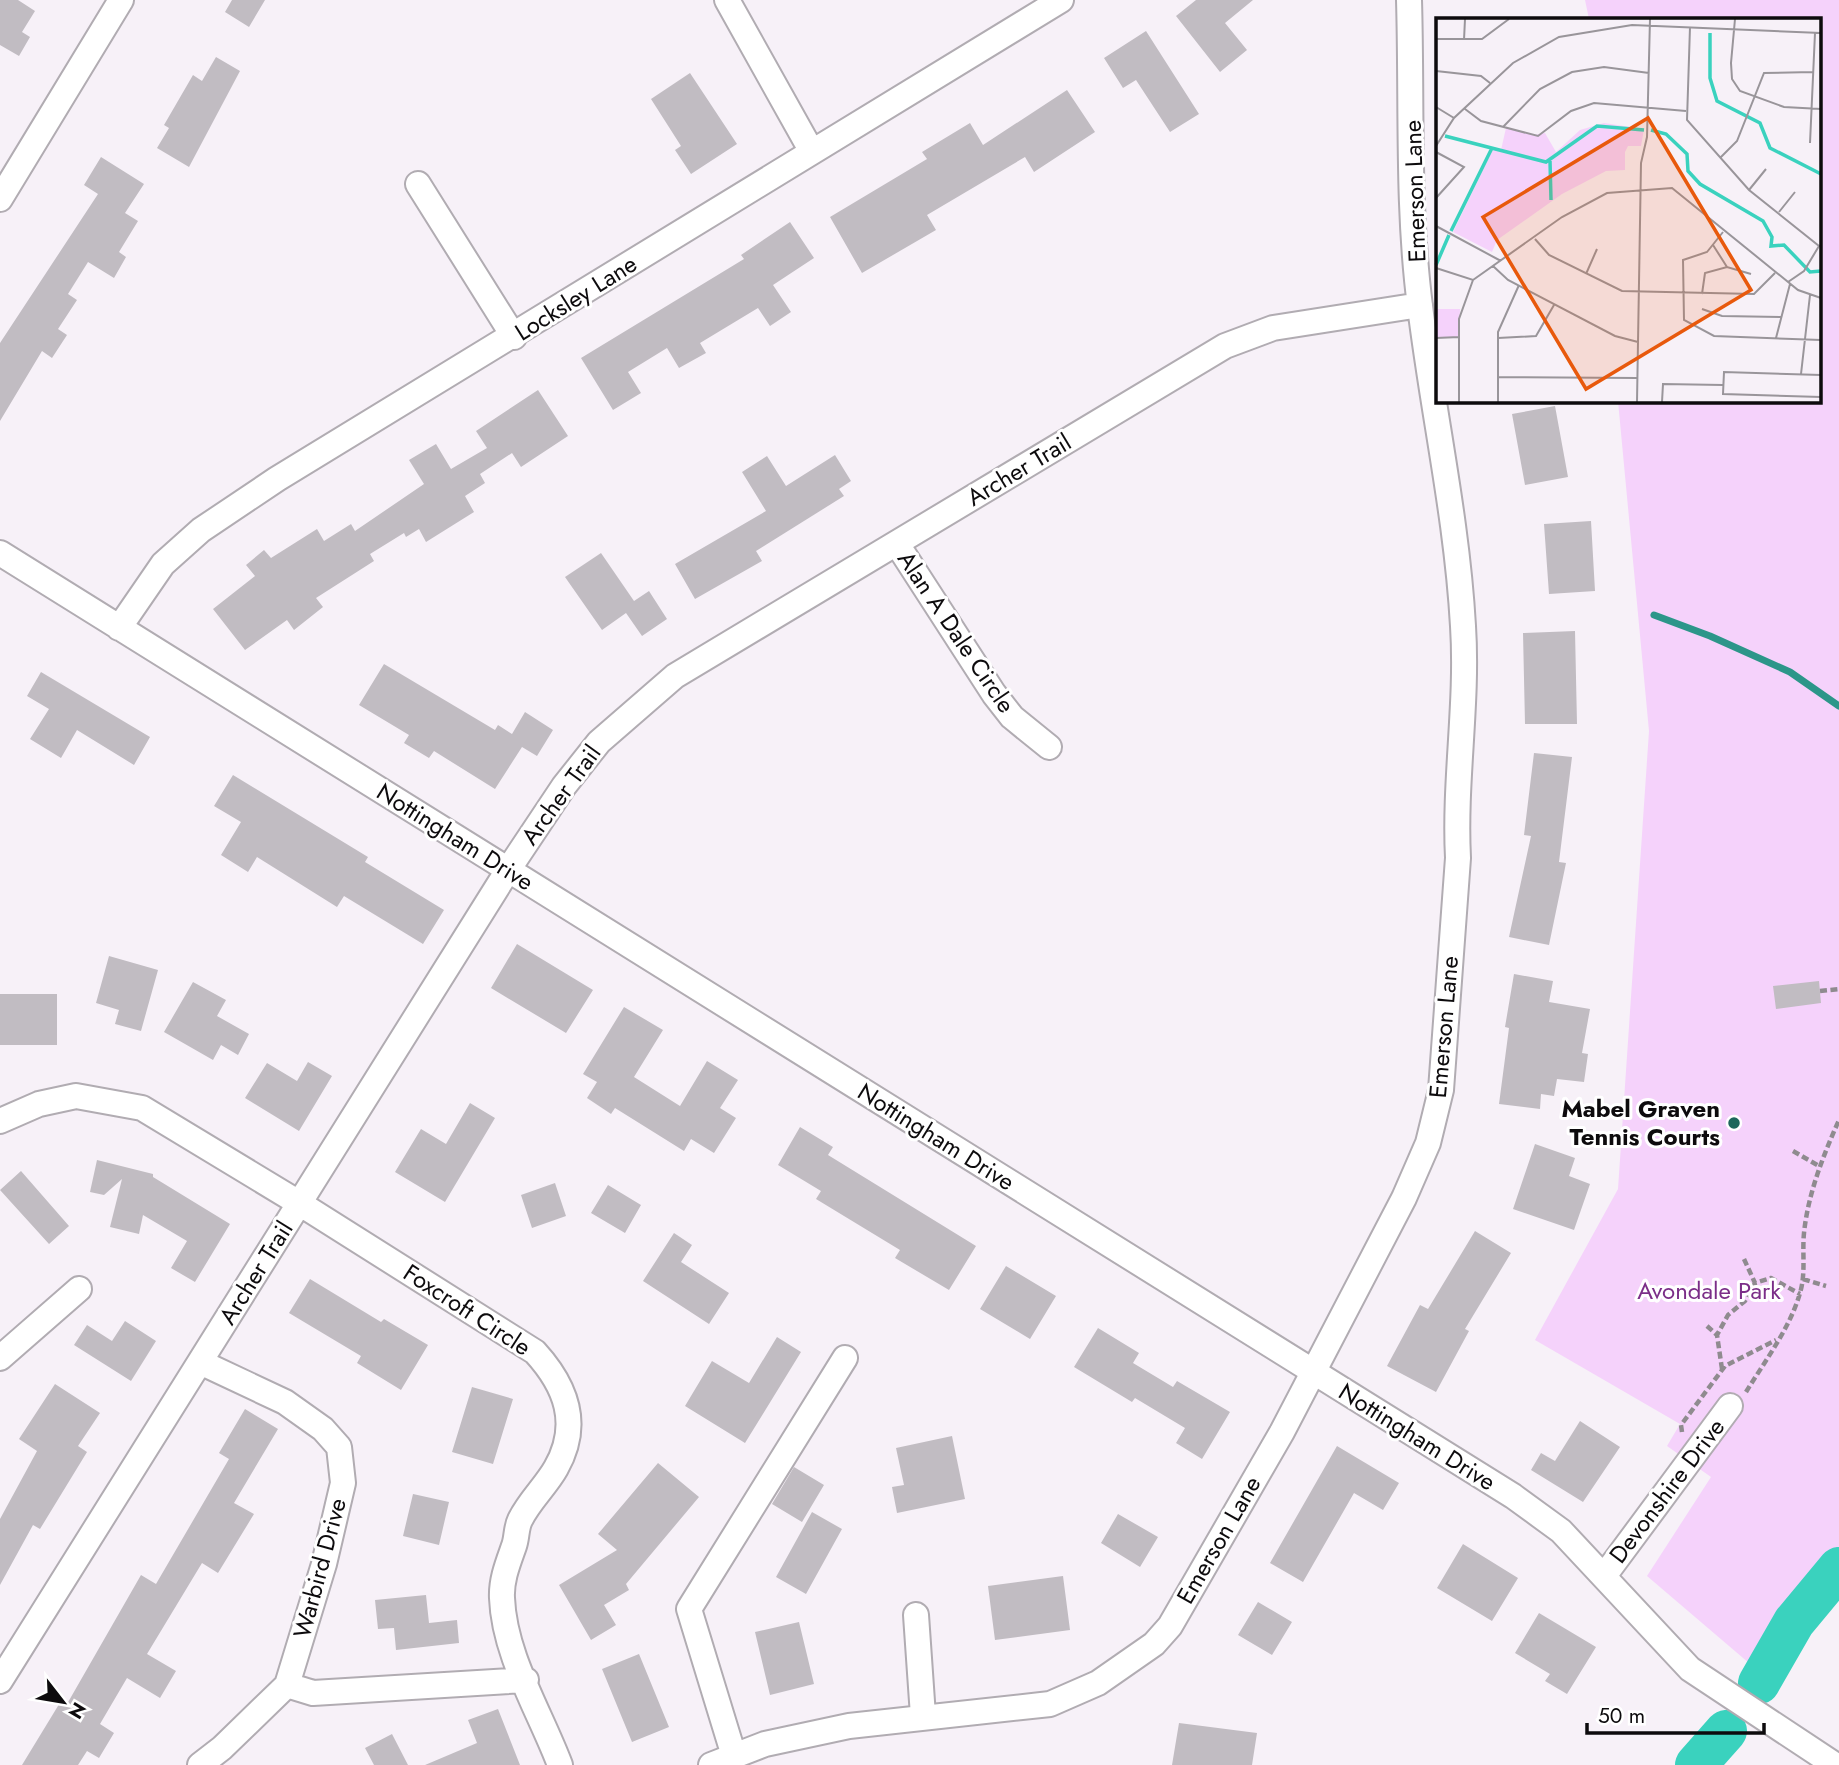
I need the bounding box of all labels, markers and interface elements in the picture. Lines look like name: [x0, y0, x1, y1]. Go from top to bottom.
inset map: [1436, 18, 1822, 402]
street label: Emerson Lane: [1395, 119, 1434, 263]
street label: Locksley Lane: [508, 246, 644, 349]
street label: Archer Trail: [960, 425, 1078, 515]
street label: Alan A Dale Circle: [889, 544, 1024, 720]
street label: Archer Trail: [512, 737, 609, 852]
street label: Nottingham Drive: [370, 774, 541, 899]
street label: Emerson Lane: [1420, 954, 1467, 1099]
street label: Nottingham Drive: [851, 1074, 1022, 1199]
place label: Mabel Graven Tennis Courts: [1561, 1091, 1720, 1154]
marker: Mabel Graven Tennis Courts: [1726, 1115, 1742, 1131]
street label: Archer Trail: [210, 1214, 301, 1331]
street label: Foxcroft Circle: [397, 1255, 538, 1364]
park label: Avondale Park: [1637, 1273, 1781, 1308]
street label: Nottingham Drive: [1332, 1374, 1503, 1499]
street label: Devonshire Drive: [1600, 1411, 1733, 1571]
street label: Emerson Lane: [1168, 1469, 1269, 1610]
street label: Warbird Drive: [284, 1494, 355, 1642]
north arrow: [28, 1667, 98, 1737]
scale bar: [1587, 1692, 1764, 1736]
text: N: [62, 1697, 93, 1724]
text: 50 m: [1598, 1701, 1645, 1731]

